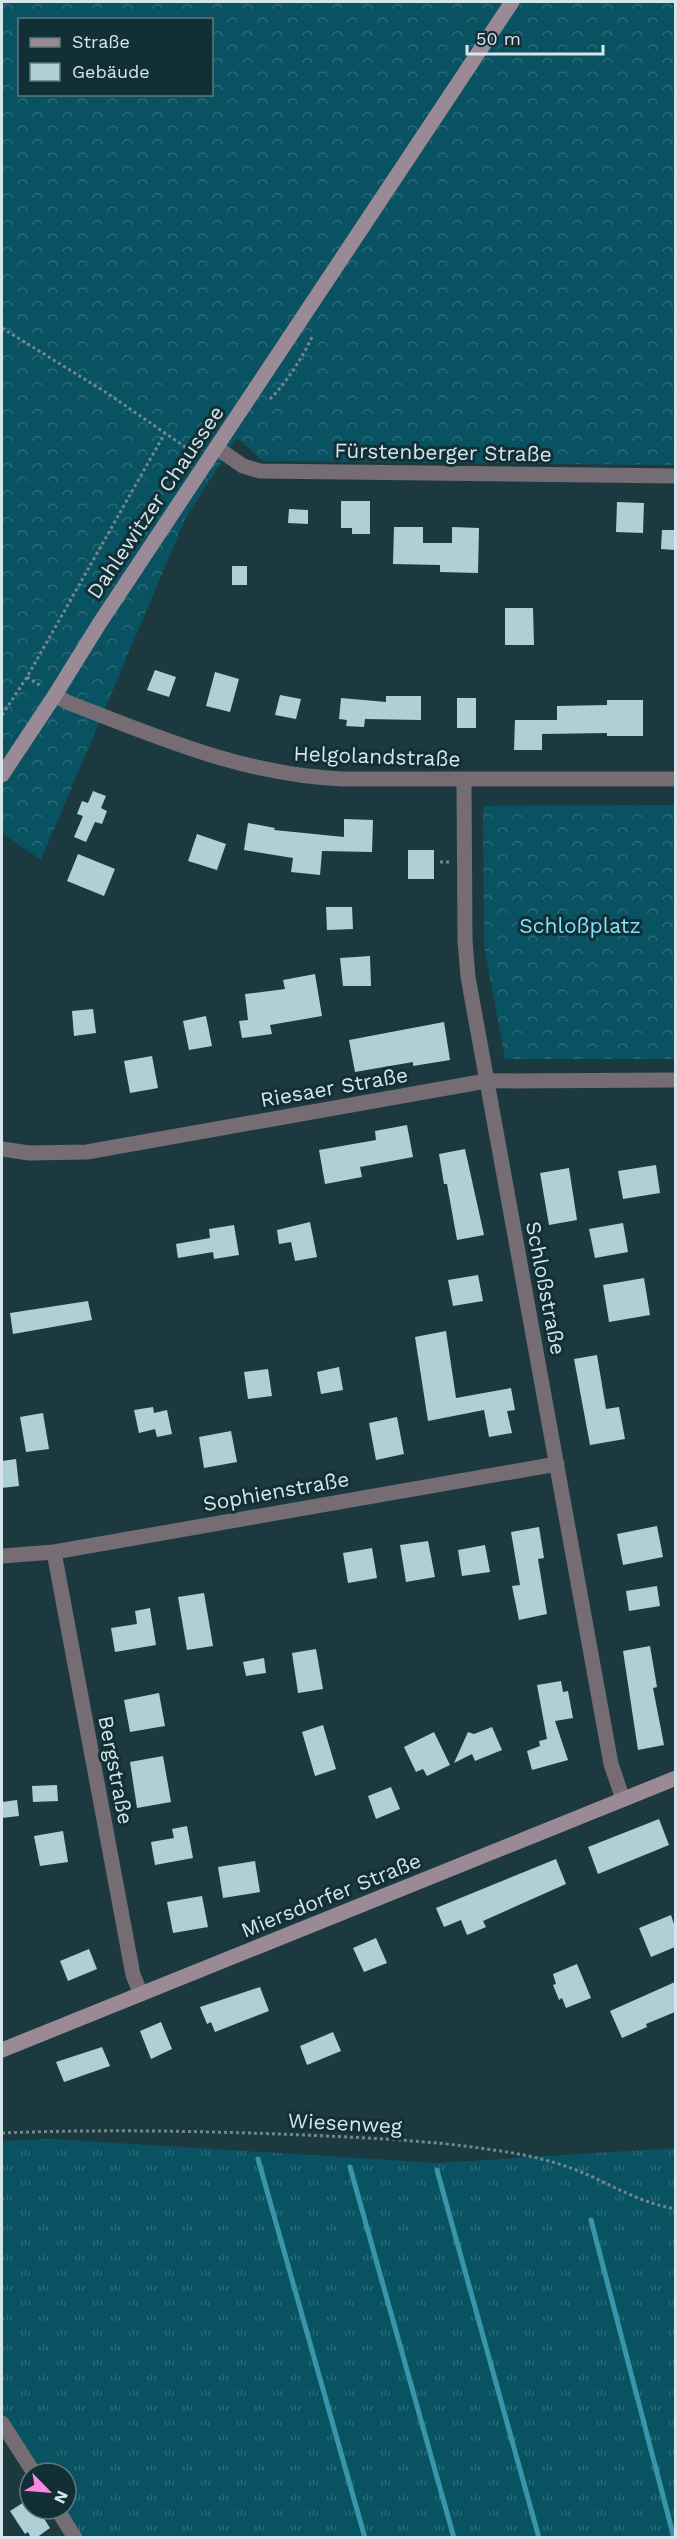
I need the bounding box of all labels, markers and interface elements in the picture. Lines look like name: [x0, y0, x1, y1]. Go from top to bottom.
legend: [18, 18, 213, 96]
scale bar: [467, 18, 604, 56]
text: 50 m: [476, 28, 521, 49]
text: Straße: [72, 31, 130, 52]
text: Gebäude: [72, 61, 150, 82]
street label: Dahlewitzer Chaussee: [81, 401, 229, 603]
street label: Fürstenberger Straße: [334, 438, 552, 466]
street label: Helgolandstraße: [293, 741, 461, 771]
park label: Schloßplatz: [519, 913, 641, 938]
street label: Riesaer Straße: [258, 1062, 410, 1112]
street label: Schloßstraße: [521, 1219, 571, 1357]
street label: Sophienstraße: [201, 1466, 351, 1516]
street label: Bergstraße: [93, 1714, 139, 1826]
street label: Miersdorfer Straße: [237, 1847, 425, 1943]
street label: Wiesenweg: [287, 2108, 404, 2139]
north arrow: [18, 2461, 78, 2521]
text: N: [50, 2488, 72, 2507]

